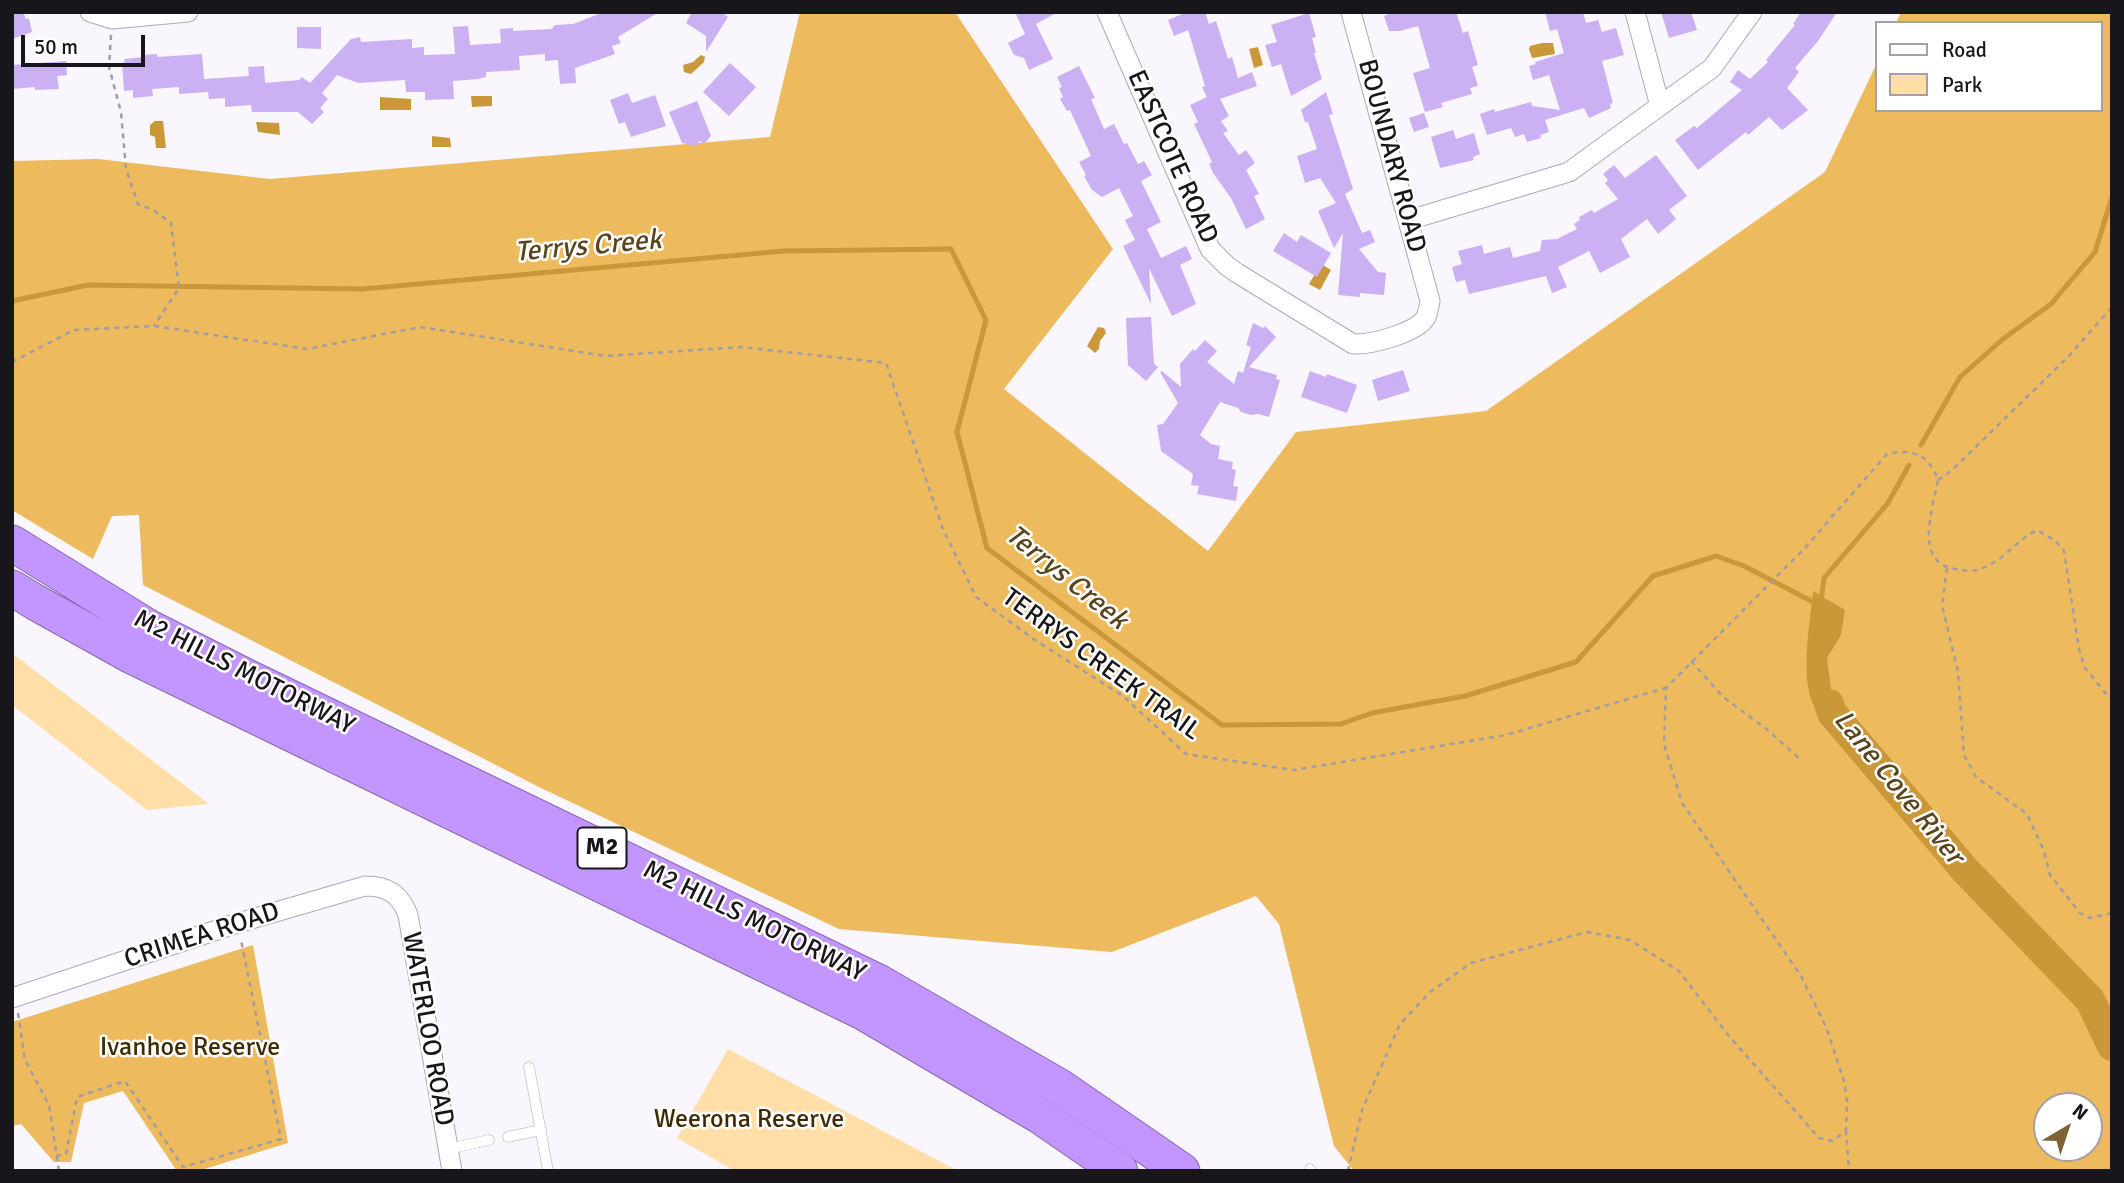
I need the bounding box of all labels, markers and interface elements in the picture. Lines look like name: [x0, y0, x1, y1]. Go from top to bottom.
scale bar: [24, 21, 149, 65]
legend: [1876, 21, 2103, 112]
text: 50 m: [34, 34, 78, 60]
text: Road: [1942, 37, 1987, 63]
street label: BOUNDARY ROAD: [1350, 56, 1432, 256]
street label: EASTCOTE ROAD: [1120, 66, 1224, 248]
text: Park: [1942, 72, 1982, 98]
water label: Terrys Creek: [513, 224, 663, 270]
water label: Terrys Creek: [998, 519, 1134, 637]
street label: TERRYS CREEK TRAIL: [996, 582, 1206, 748]
street label: M2 HILLS MOTORWAY: [128, 604, 360, 742]
water label: Lane Cove River: [1826, 704, 1970, 872]
road number: M2: [578, 828, 626, 868]
street label: M2 HILLS MOTORWAY: [638, 855, 870, 989]
street label: CRIMEA ROAD: [121, 896, 283, 976]
street label: WATERLOO ROAD: [395, 930, 459, 1128]
park label: Ivanhoe Reserve: [100, 1032, 280, 1064]
north arrow: [2033, 1092, 2103, 1162]
text: N: [2067, 1099, 2093, 1126]
park label: Weerona Reserve: [654, 1104, 844, 1136]

